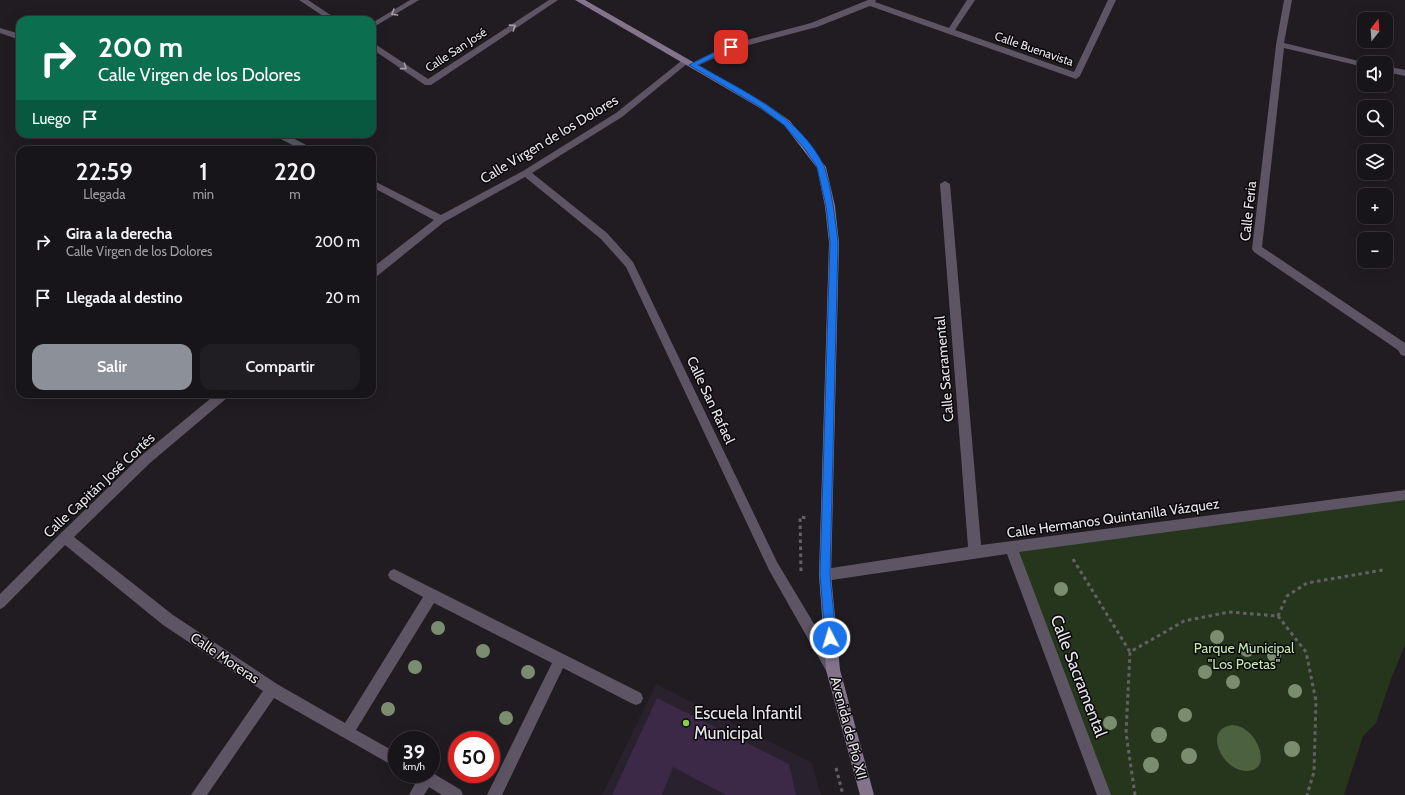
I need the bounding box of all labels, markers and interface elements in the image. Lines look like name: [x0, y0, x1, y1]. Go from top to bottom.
one-way arrow: [391, 8, 398, 16]
north arrow: [1357, 12, 1393, 48]
map controls: [1357, 12, 1393, 268]
street label: Calle San José: [422, 24, 489, 75]
one-way arrow: [509, 24, 516, 32]
street label: Calle Buenavista: [993, 28, 1076, 69]
text: 200 m: [98, 30, 183, 64]
pin: [714, 30, 748, 64]
icon: right: [32, 32, 84, 84]
icon: arrive: [720, 36, 742, 58]
button: sound: [1357, 56, 1393, 92]
one-way arrow: [400, 62, 407, 69]
text: Calle Virgen de los Dolores: [98, 64, 301, 86]
street label: Calle Virgen de los Dolores: [477, 91, 621, 187]
button: search: [1357, 100, 1393, 136]
icon: arrive: [79, 108, 101, 130]
text: Luego: [32, 110, 71, 128]
button: layers: [1357, 144, 1393, 180]
text: 22:59: [76, 157, 133, 186]
text: 1: [199, 157, 208, 186]
text: 220: [274, 157, 316, 186]
street label: Calle Feria: [1236, 180, 1260, 242]
text: Llegada: [83, 186, 126, 202]
text: min: [193, 186, 214, 202]
text: m: [289, 186, 301, 202]
button: +: [1357, 188, 1393, 224]
text: Gira a la derecha: [66, 225, 172, 243]
icon: right: [32, 231, 54, 253]
button: −: [1357, 232, 1393, 268]
text: 200 m: [315, 233, 360, 251]
text: Calle Virgen de los Dolores: [66, 243, 212, 259]
icon: arrive: [32, 287, 54, 309]
text: Llegada al destino: [66, 289, 182, 307]
text: 20 m: [325, 289, 360, 307]
street label: Calle Sacramental: [930, 315, 958, 423]
button: Salir: [32, 344, 192, 390]
button: Compartir: [200, 344, 360, 390]
street label: Calle San Rafael: [683, 353, 739, 447]
street label: Calle Capitán José Cortés: [39, 428, 159, 541]
street label: Calle Hermanos Quintanilla Vázquez: [1006, 494, 1221, 542]
street label: Calle Sacramental: [1047, 612, 1111, 740]
position arrow: [809, 617, 851, 659]
street label: Calle Moreras: [187, 628, 263, 688]
park label: Parque Municipal "Los Poetas": [1194, 639, 1295, 673]
street label: Avenida de Pío XII: [827, 675, 871, 781]
place label: Escuela Infantil Municipal: [694, 703, 802, 743]
marker: Escuela Infantil Municipal: [681, 718, 691, 728]
speed limit sign: 50: [448, 731, 500, 783]
text: 39: [403, 740, 425, 764]
text: km/h: [403, 760, 425, 773]

